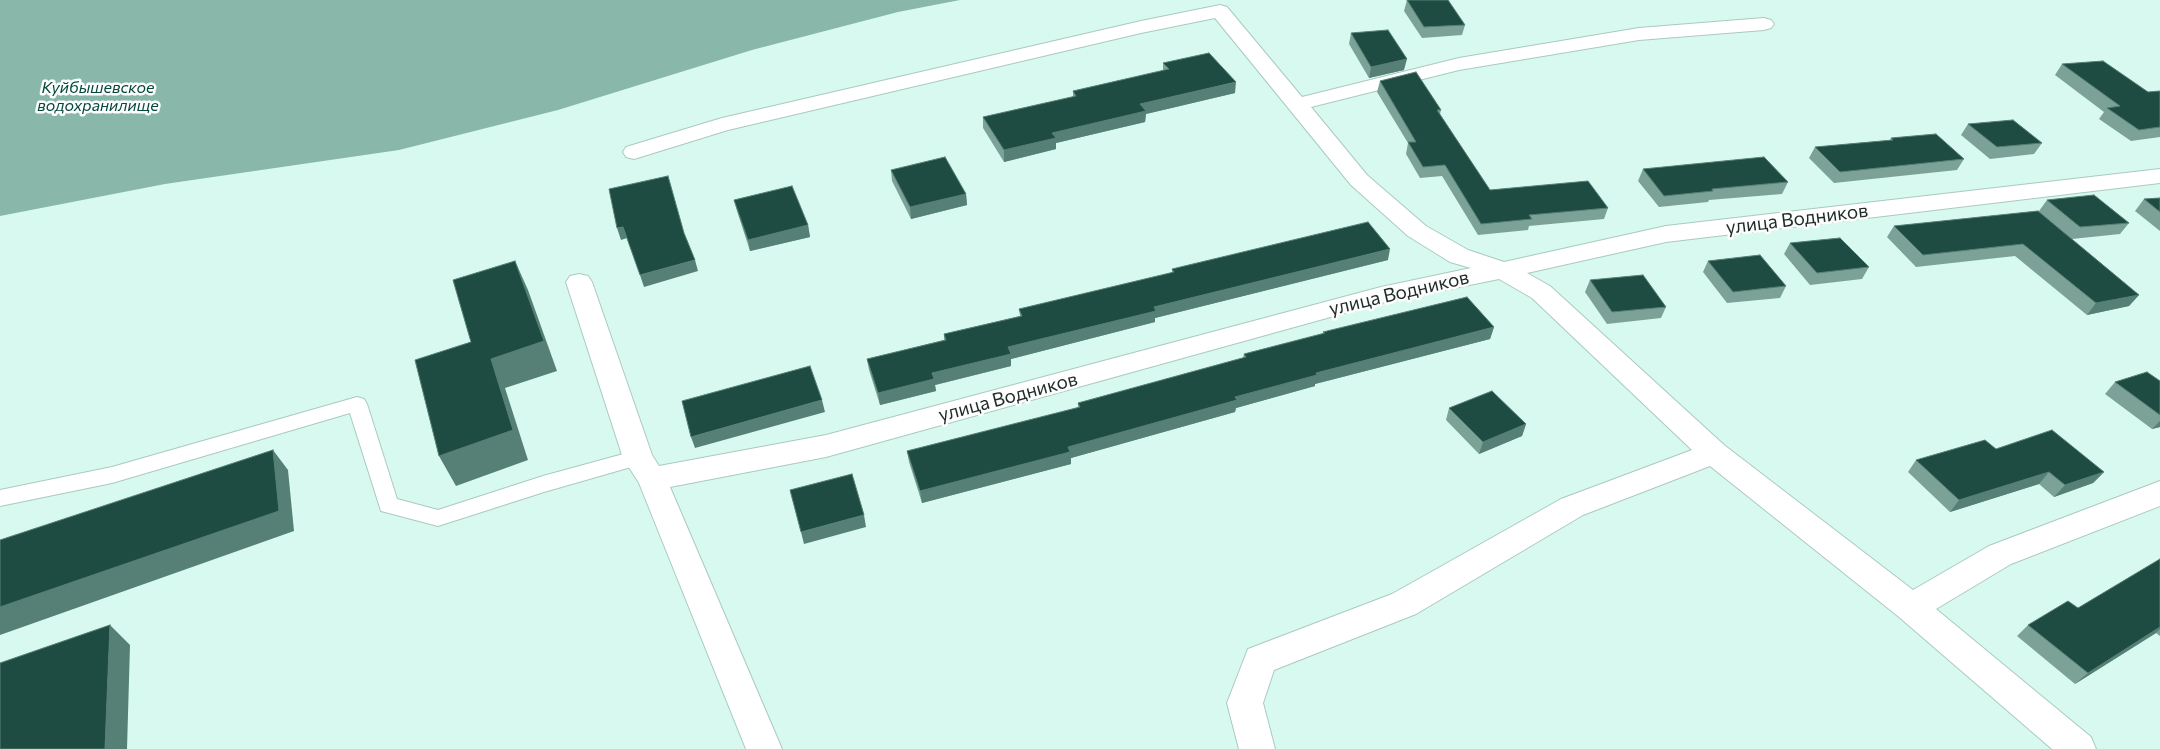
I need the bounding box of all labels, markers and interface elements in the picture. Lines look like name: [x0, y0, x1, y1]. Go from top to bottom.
water label: Куйбышевское водохранилище: [37, 78, 159, 116]
street label: улица Водников: [1725, 199, 1869, 239]
street label: улица Водников: [1327, 266, 1471, 320]
street label: улица Водников: [936, 367, 1080, 427]

